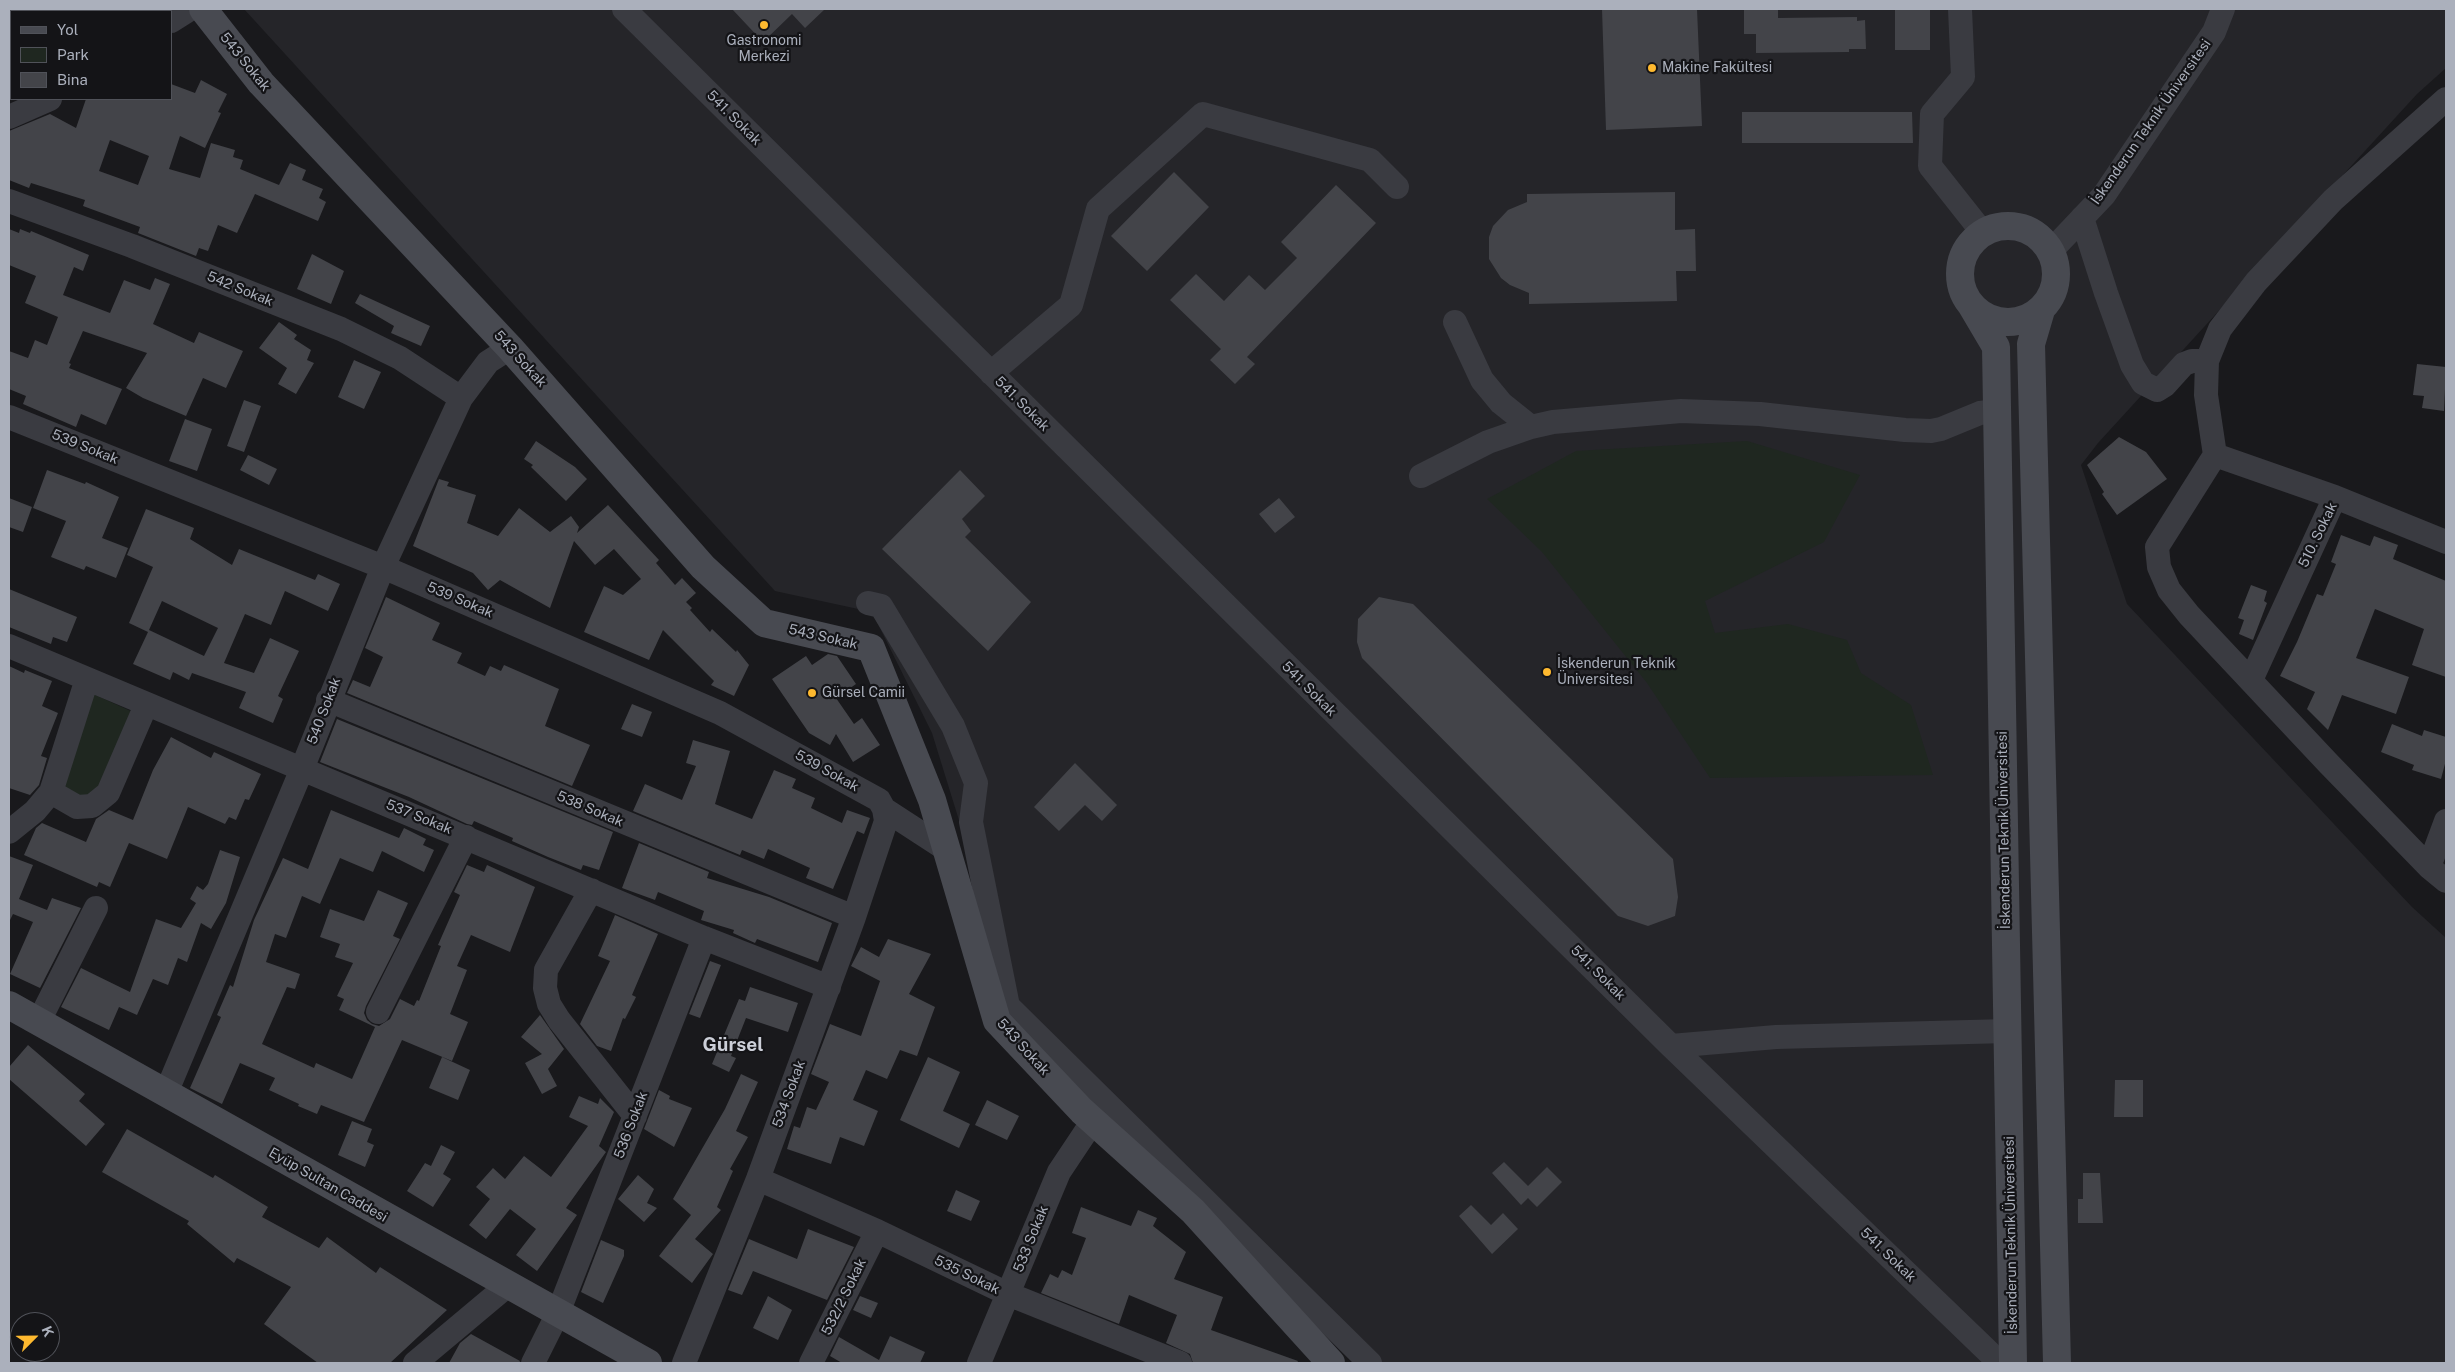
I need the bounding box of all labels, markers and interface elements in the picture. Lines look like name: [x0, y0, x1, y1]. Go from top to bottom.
legend: [10, 10, 172, 100]
marker: Gastronomi Merkezi: [758, 19, 770, 31]
text: Yol: [57, 21, 78, 38]
street label: 543 Sokak: [216, 29, 274, 95]
place label: Gastronomi Merkezi: [726, 33, 802, 65]
street label: İskenderun Teknik Üniversitesi: [2087, 36, 2215, 208]
text: Park: [57, 46, 89, 63]
place label: Makine Fakültesi: [1662, 60, 1772, 76]
marker: Makine Fakültesi: [1646, 62, 1658, 74]
text: Bina: [57, 71, 88, 88]
street label: 541. Sokak: [703, 87, 765, 149]
street label: 542 Sokak: [204, 268, 276, 310]
street label: 543 Sokak: [490, 327, 550, 391]
street label: 541. Sokak: [991, 373, 1053, 435]
street label: 539 Sokak: [49, 426, 121, 468]
street label: 510. Sokak: [2295, 500, 2341, 570]
street label: 539 Sokak: [424, 579, 496, 621]
street label: 543 Sokak: [787, 621, 859, 653]
place label: İskenderun Teknik Üniversitesi: [1557, 656, 1676, 689]
street label: 541. Sokak: [1278, 658, 1340, 720]
marker: İskenderun Teknik Üniversitesi: [1541, 666, 1553, 678]
street label: 540 Sokak: [304, 675, 344, 747]
place label: Gürsel Camii: [822, 685, 905, 701]
marker: Gürsel Camii: [806, 687, 818, 699]
street label: İskenderun Teknik Üniversitesi: [1994, 731, 2014, 929]
street label: 539 Sokak: [792, 747, 862, 795]
street label: 538 Sokak: [554, 787, 626, 831]
street label: 537 Sokak: [383, 796, 455, 838]
street label: 541. Sokak: [1567, 942, 1629, 1004]
street label: 543 Sokak: [993, 1015, 1053, 1079]
district label: Gürsel: [703, 1034, 763, 1056]
street label: 534 Sokak: [769, 1058, 809, 1130]
street label: 536 Sokak: [611, 1089, 651, 1161]
street label: İskenderun Teknik Üniversitesi: [2001, 1136, 2021, 1334]
street label: Eyüp Sultan Caddesi: [266, 1144, 390, 1226]
street label: 533 Sokak: [1010, 1203, 1052, 1275]
street label: 541. Sokak: [1857, 1224, 1919, 1286]
street label: 535 Sokak: [932, 1252, 1002, 1298]
street label: 532/2 Sokak: [818, 1256, 870, 1338]
north arrow: [10, 1312, 60, 1362]
text: K: [39, 1324, 57, 1339]

